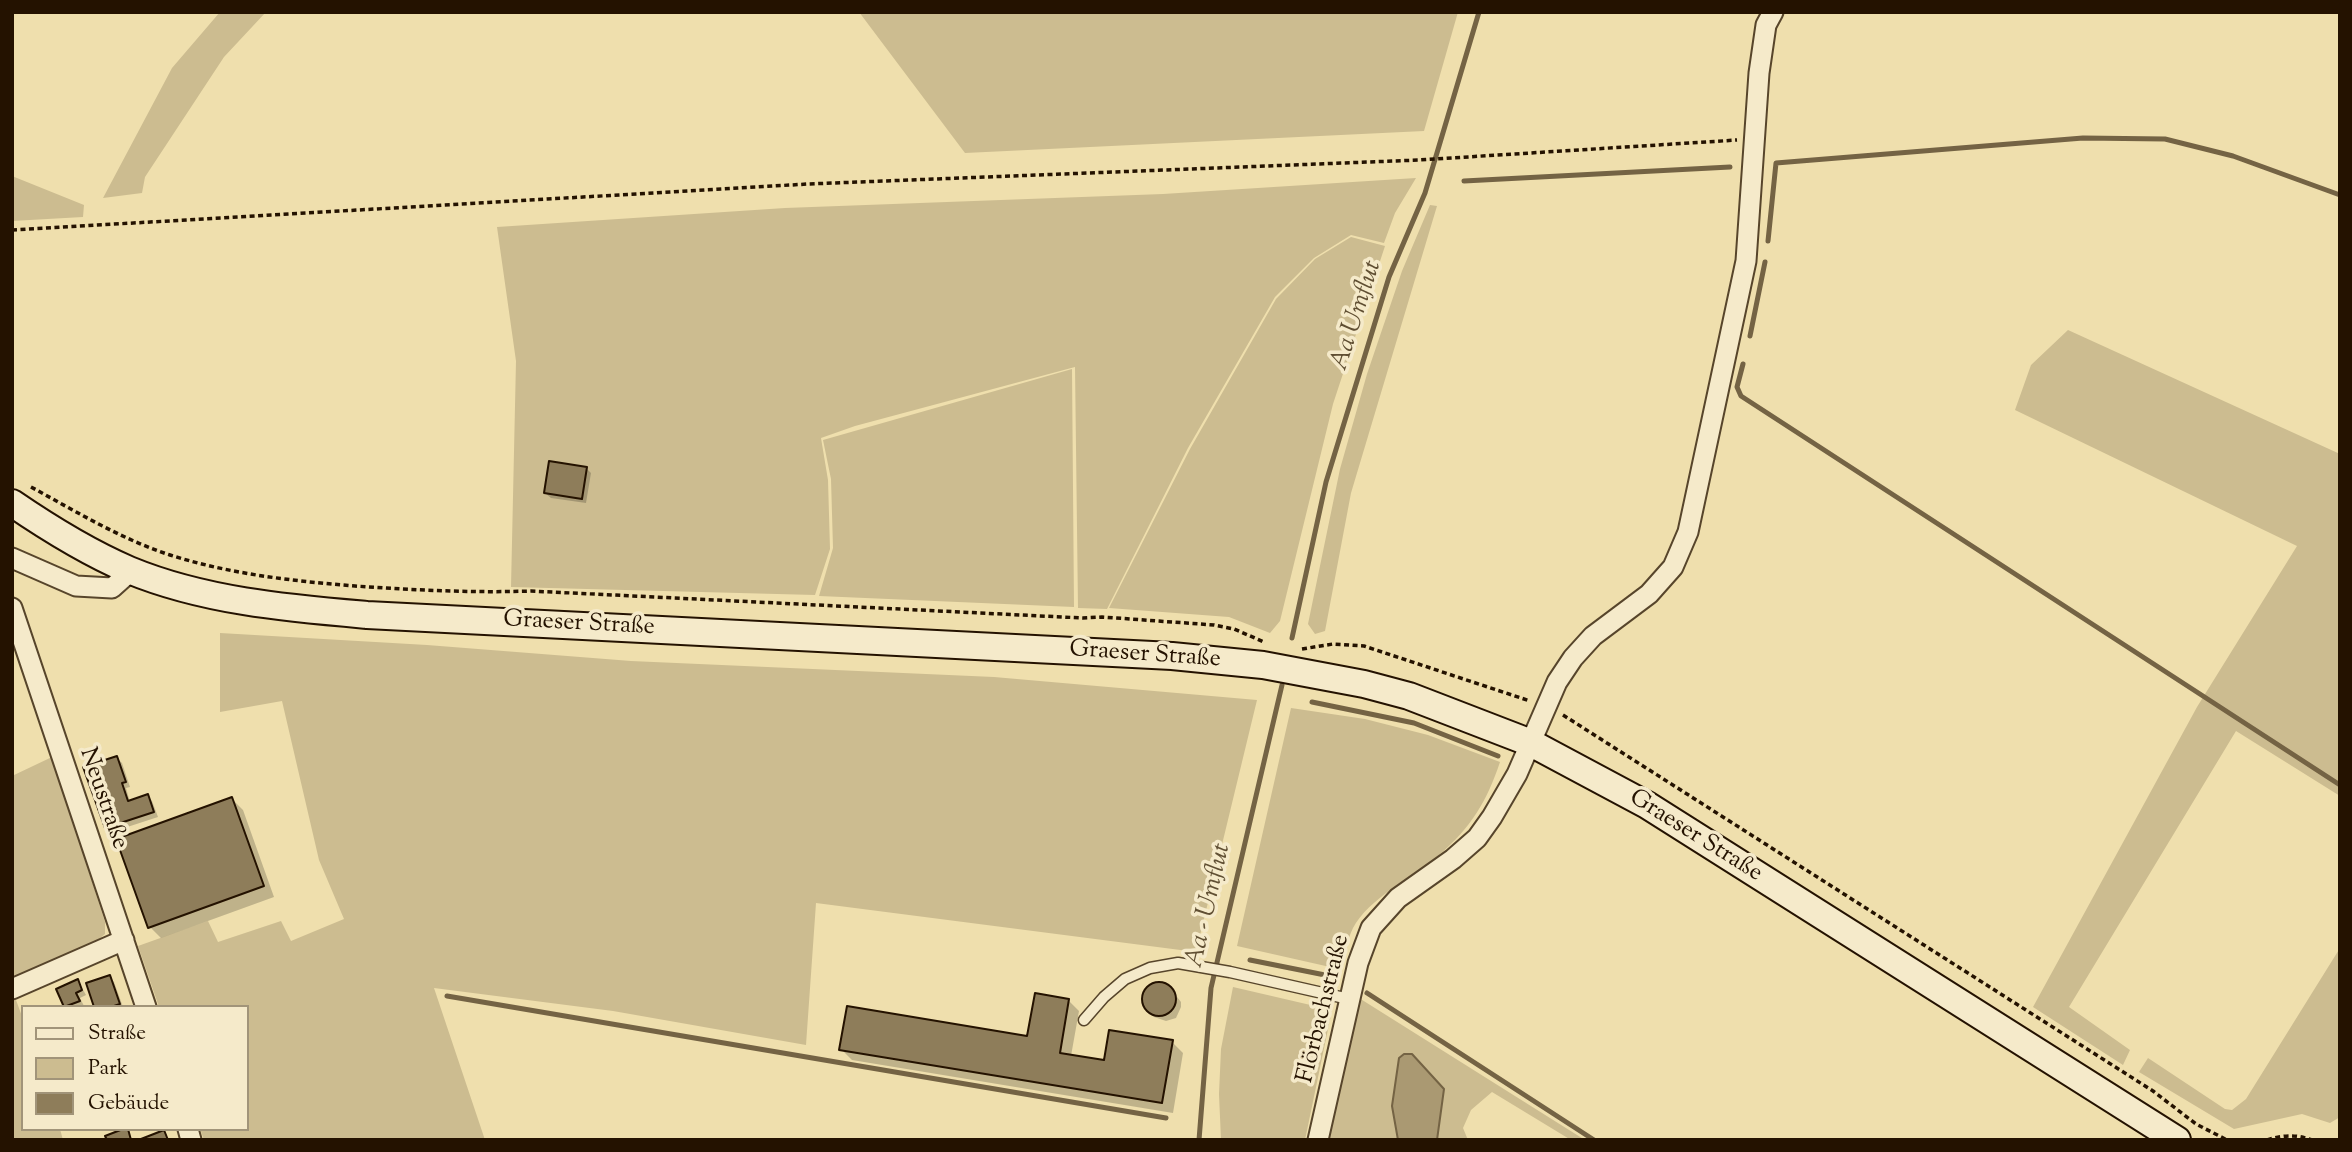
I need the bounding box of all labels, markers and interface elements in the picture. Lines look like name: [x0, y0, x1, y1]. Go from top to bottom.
water label: Aa Umflut: [1326, 257, 1390, 375]
street label: Graeser Straße: [503, 607, 655, 643]
street label: Graeser Straße: [1068, 636, 1222, 676]
street label: Neustraße: [71, 745, 133, 853]
street label: Graeser Straße: [1623, 785, 1767, 889]
water label: Aa - Umflut: [1181, 841, 1239, 971]
street label: Flörbachstraße: [1293, 932, 1357, 1086]
legend: [21, 1005, 248, 1131]
text: Straße: [88, 1019, 146, 1049]
text: Park: [88, 1054, 128, 1084]
text: Gebäude: [88, 1089, 169, 1119]

